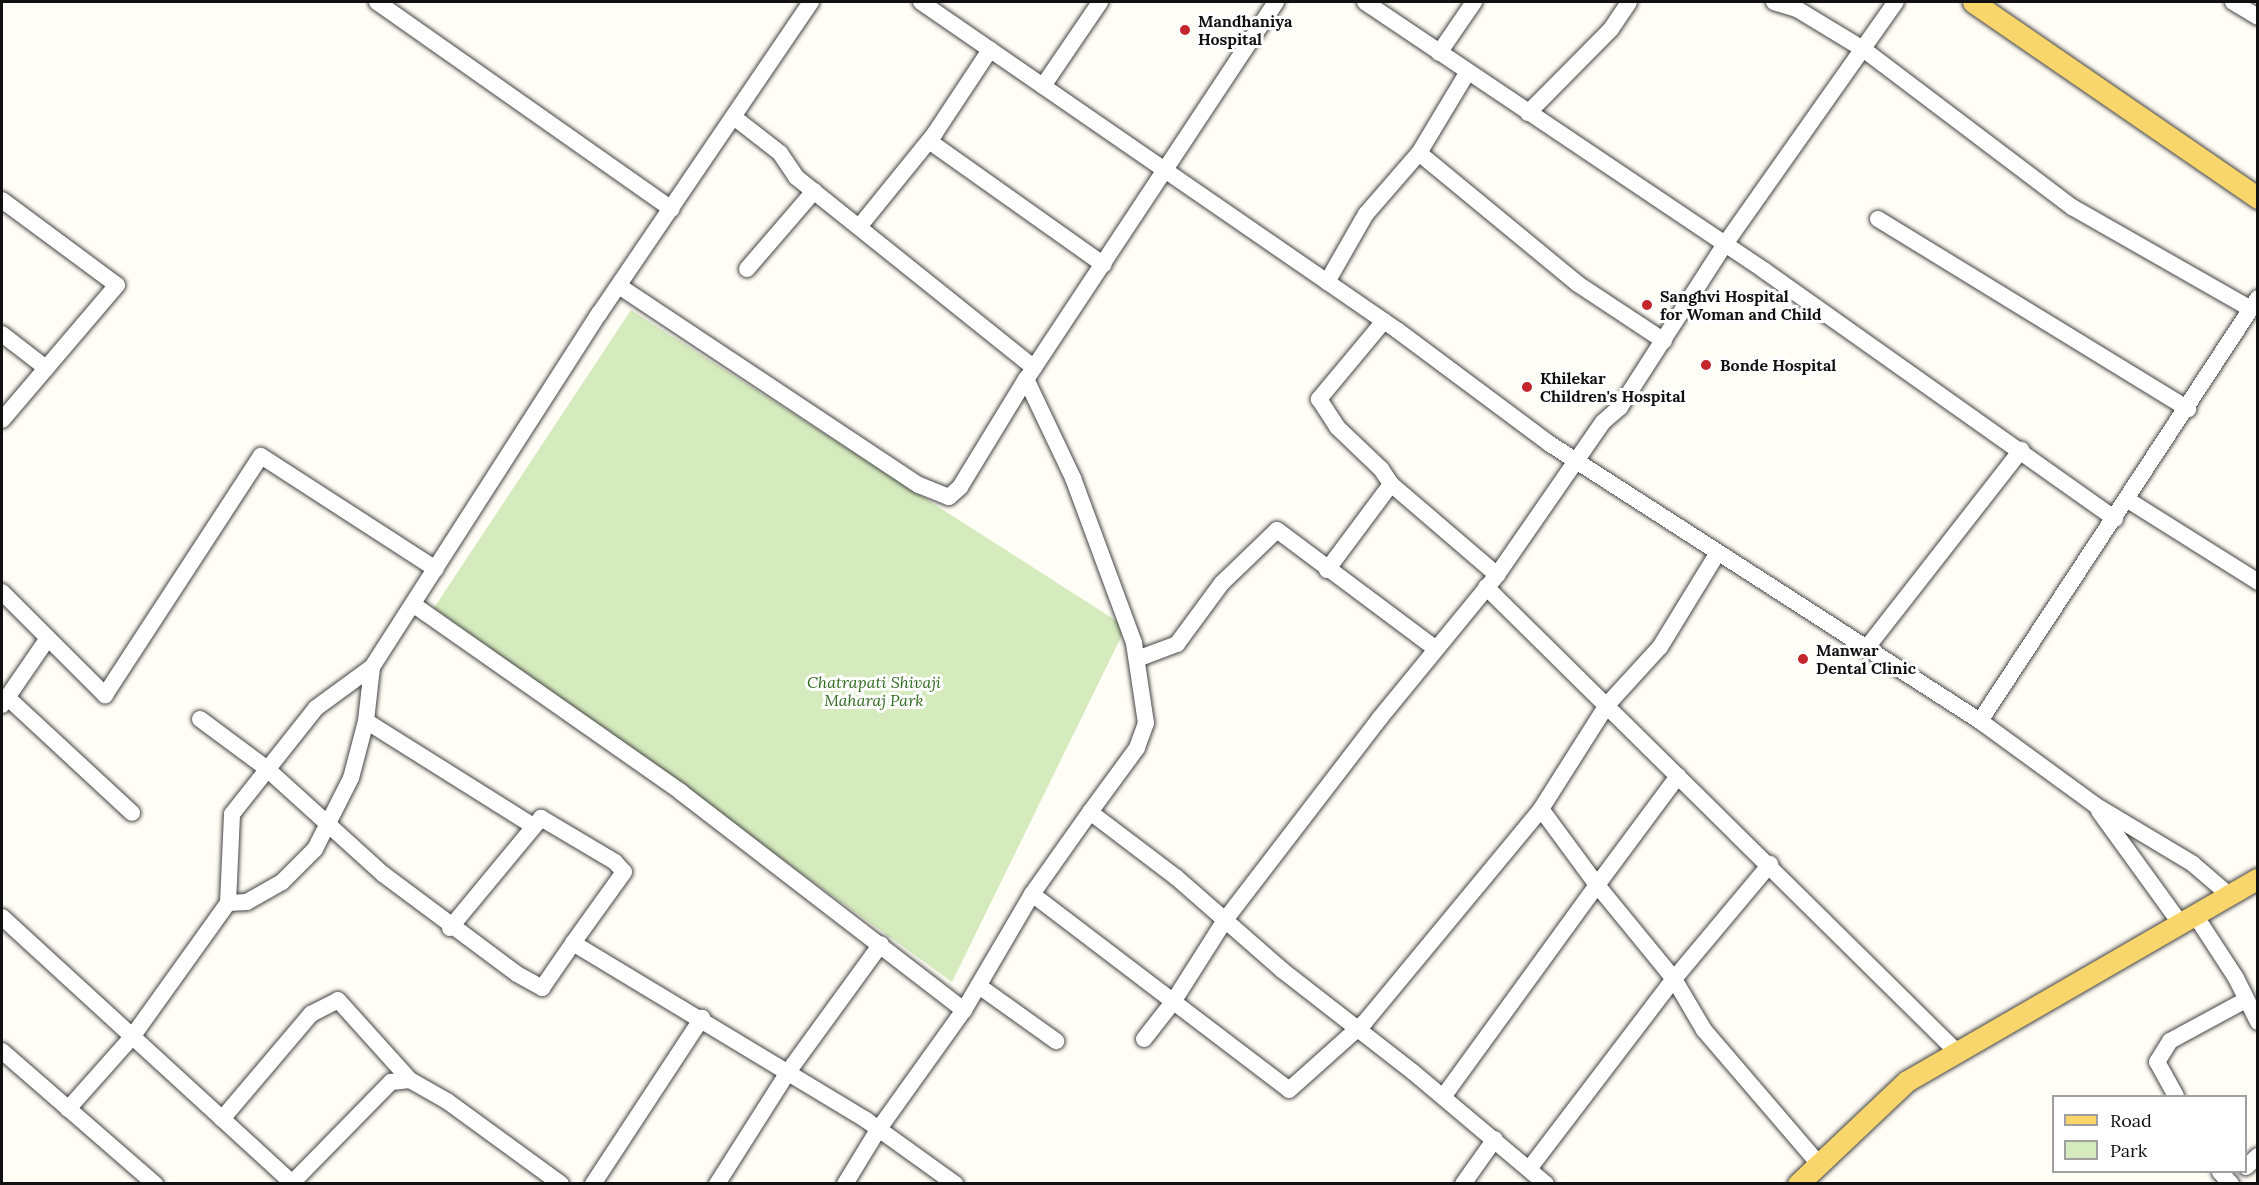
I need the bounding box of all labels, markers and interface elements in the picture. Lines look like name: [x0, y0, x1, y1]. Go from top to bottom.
place label: Mandhaniya Hospital: [1198, 11, 1292, 49]
marker: Mandhaniya Hospital: [1176, 21, 1194, 39]
place label: Sanghvi Hospital for Woman and Child: [1660, 286, 1822, 324]
marker: Sanghvi Hospital for Woman and Child: [1638, 296, 1656, 314]
place label: Bonde Hospital: [1720, 355, 1836, 375]
marker: Bonde Hospital: [1697, 356, 1715, 374]
place label: Khilekar Children's Hospital: [1540, 368, 1686, 406]
marker: Khilekar Children's Hospital: [1518, 378, 1536, 396]
place label: Manwar Dental Clinic: [1816, 640, 1916, 678]
marker: Manwar Dental Clinic: [1794, 650, 1812, 668]
park label: Chatrapati Shivaji Maharaj Park: [807, 672, 941, 710]
legend: [2052, 1095, 2247, 1173]
text: Road: [2110, 1109, 2152, 1132]
text: Park: [2110, 1139, 2147, 1162]

